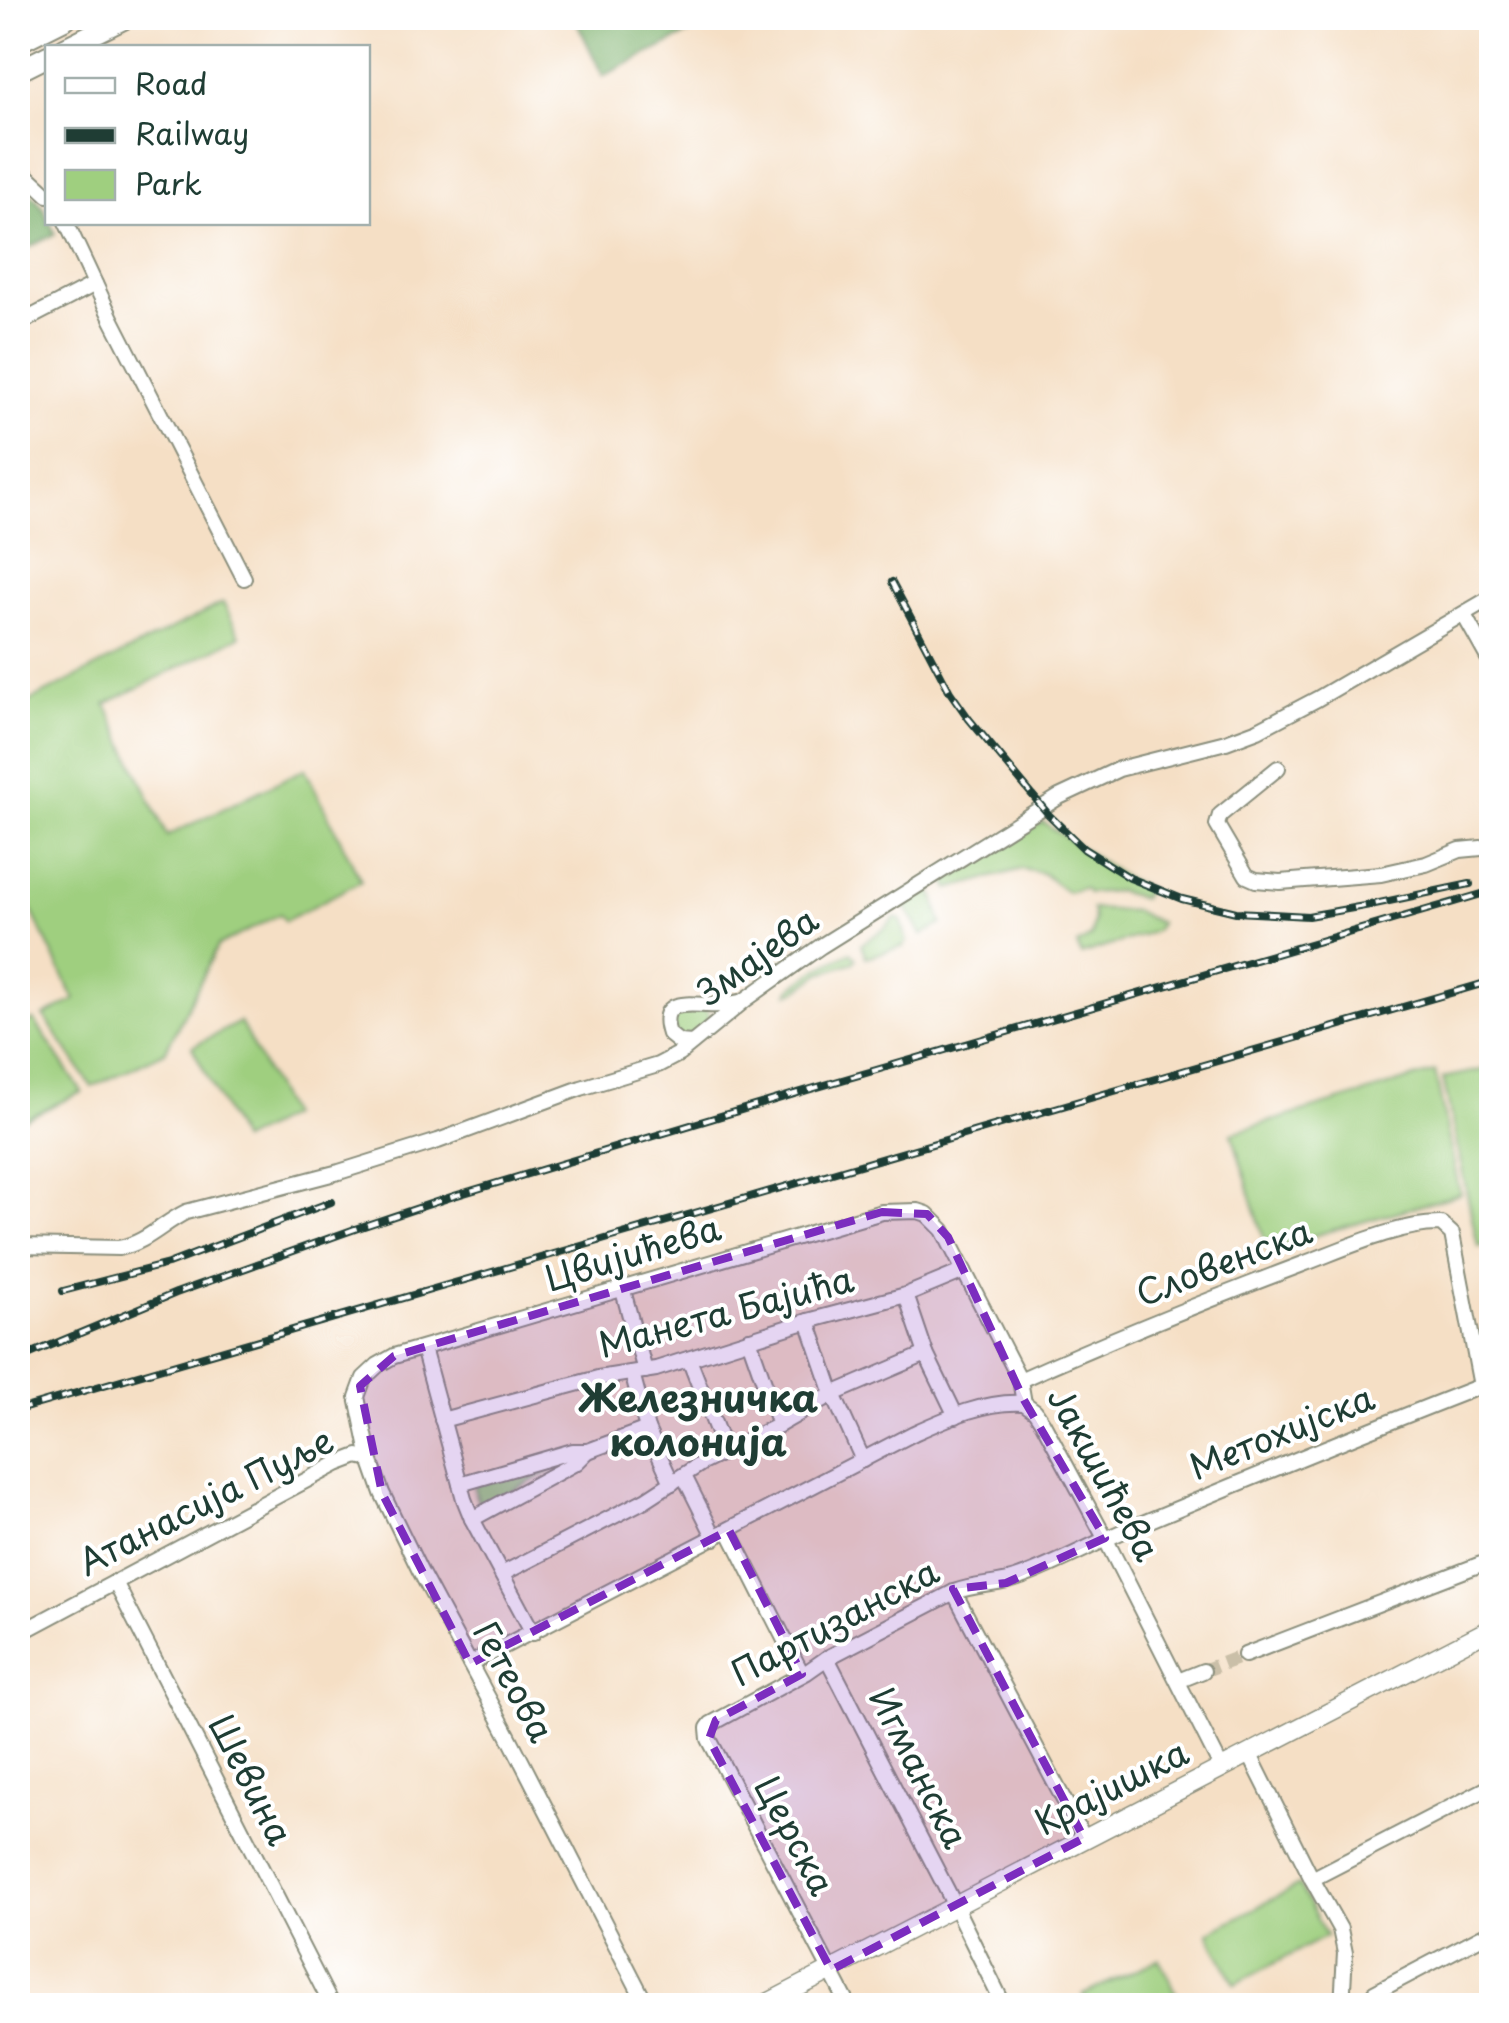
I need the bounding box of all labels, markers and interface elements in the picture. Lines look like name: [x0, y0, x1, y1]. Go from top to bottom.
legend: [45, 45, 370, 225]
text: Road: [135, 60, 208, 105]
text: Railway: [135, 110, 249, 155]
text: Park: [135, 160, 202, 205]
street label: Змајева: [685, 893, 828, 1017]
street label: Цвијићева: [538, 1200, 727, 1303]
street label: Словенска: [1127, 1203, 1319, 1319]
street label: Манета Бајића: [592, 1251, 859, 1370]
district label: Железничка колонија: [578, 1368, 818, 1469]
street label: Метохијска: [1181, 1369, 1382, 1492]
street label: Јакшићева: [1036, 1376, 1175, 1570]
street label: Атанасија Пуље: [68, 1412, 342, 1587]
street label: Партизанска: [720, 1544, 947, 1698]
street label: Гетеова: [461, 1611, 569, 1751]
street label: Игманска: [857, 1677, 984, 1857]
street label: Шевина: [197, 1704, 308, 1853]
street label: Крајишка: [1025, 1725, 1197, 1847]
street label: Церска: [743, 1766, 850, 1904]

